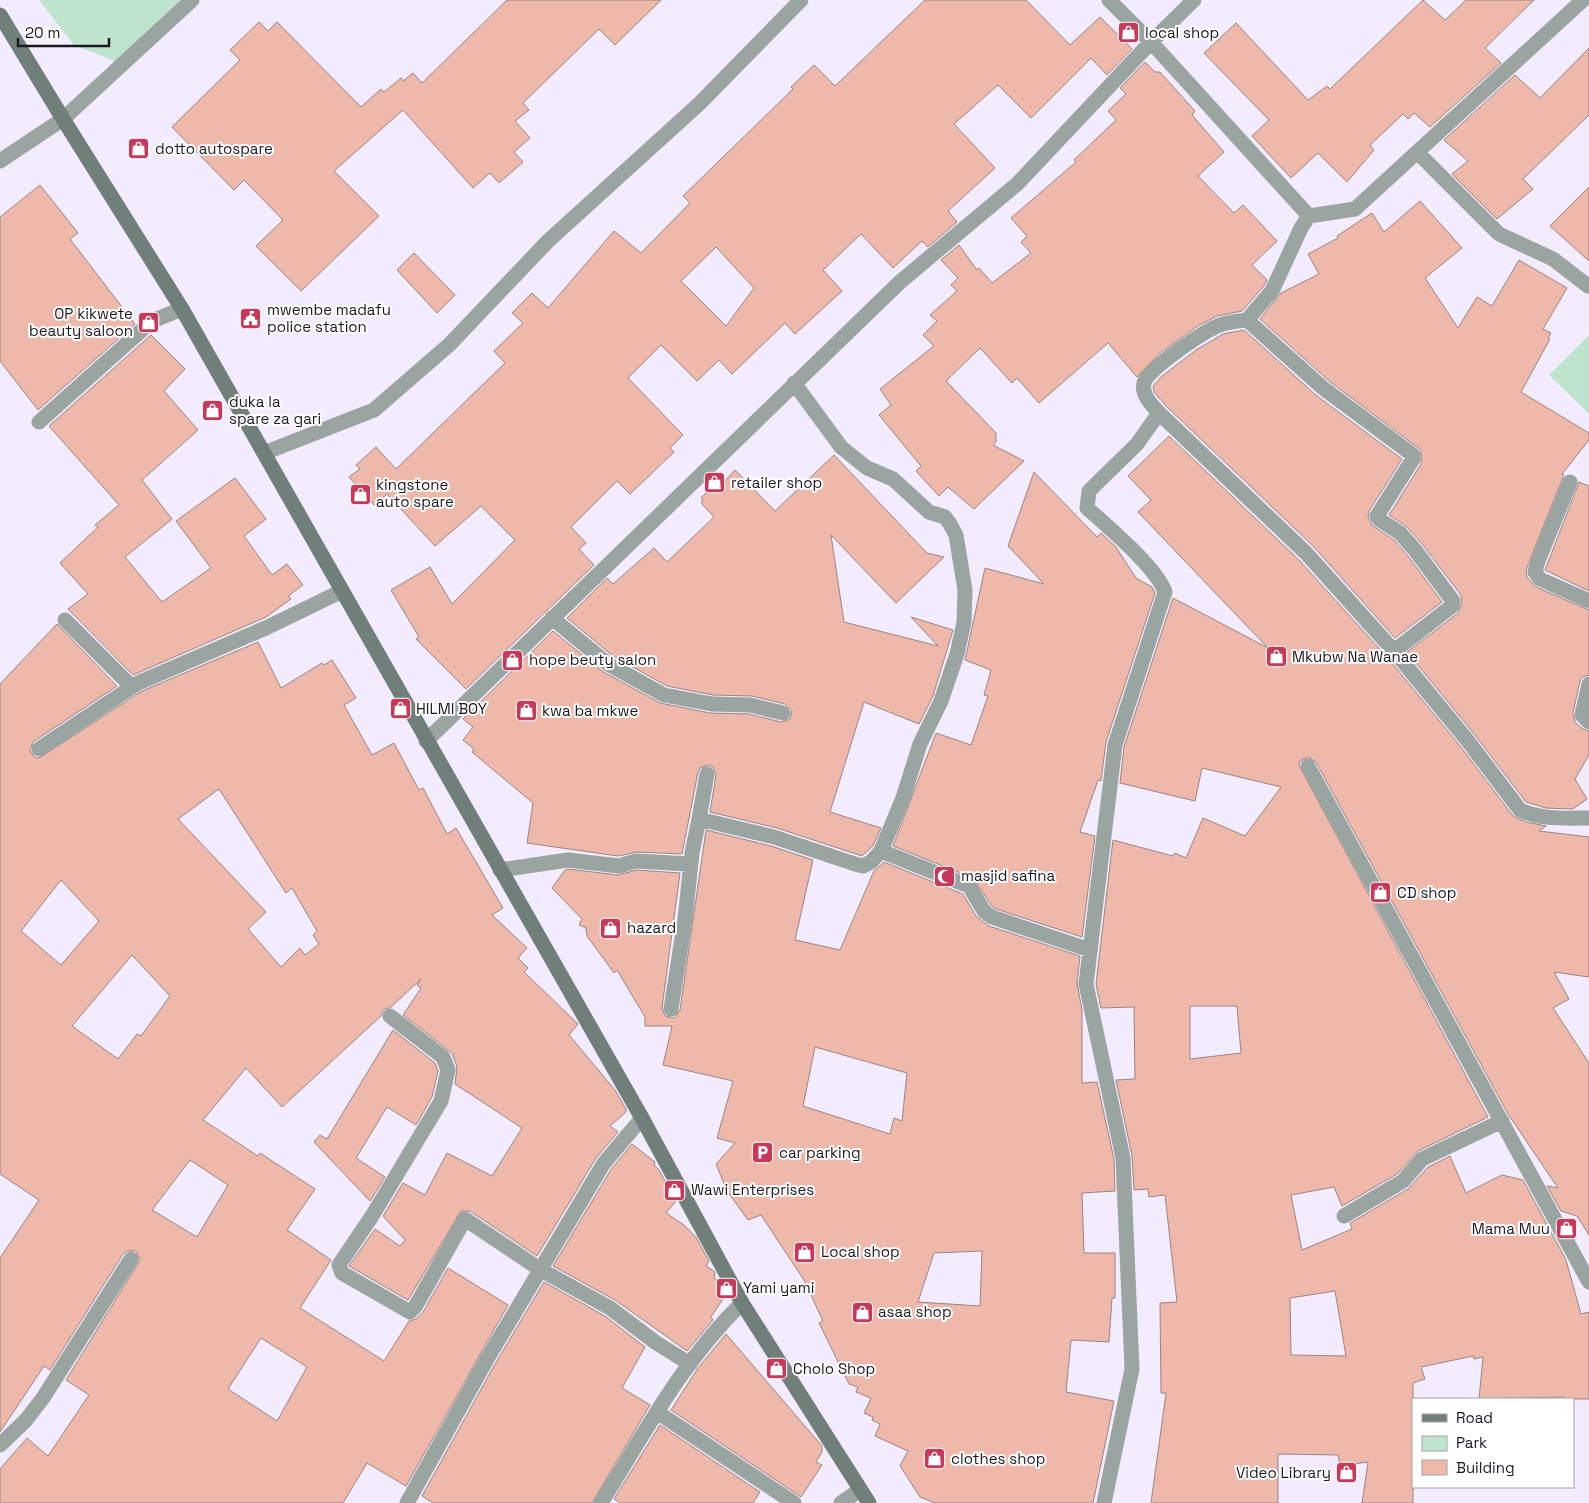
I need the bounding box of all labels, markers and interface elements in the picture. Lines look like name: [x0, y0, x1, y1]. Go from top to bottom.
scale bar: [18, 15, 109, 47]
shop icon: local shop: [1117, 21, 1141, 45]
text: 20 m: [25, 23, 60, 42]
place label: local shop: [1145, 23, 1219, 42]
shop icon: dotto autospare: [127, 137, 151, 161]
place label: dotto autospare: [155, 139, 273, 158]
place label: mwembe madafu police station: [267, 300, 391, 336]
place label: OP kikwete beauty saloon: [29, 304, 133, 340]
public building icon: mwembe madafu police station: [239, 307, 263, 331]
shop icon: OP kikwete beauty saloon: [137, 311, 161, 335]
place label: duka la spare za gari: [229, 392, 321, 428]
shop icon: duka la spare za gari: [201, 399, 225, 423]
shop icon: retailer shop: [703, 471, 727, 495]
place label: retailer shop: [731, 473, 822, 492]
place label: kingstone auto spare: [376, 475, 454, 511]
shop icon: kingstone auto spare: [348, 482, 372, 506]
shop icon: Mkubw Na Wanae: [1264, 645, 1288, 669]
place label: Mkubw Na Wanae: [1292, 647, 1418, 666]
shop icon: hope beuty salon: [501, 648, 525, 672]
place label: hope beuty salon: [529, 650, 656, 669]
shop icon: HILMI BOY: [388, 697, 412, 721]
place label: HILMI BOY: [416, 699, 487, 718]
shop icon: kwa ba mkwe: [514, 699, 538, 723]
place label: kwa ba mkwe: [542, 701, 638, 720]
mosque icon: masjid safina: [933, 864, 957, 888]
place label: masjid safina: [961, 866, 1055, 885]
shop icon: CD shop: [1369, 881, 1393, 905]
place label: CD shop: [1397, 883, 1456, 902]
shop icon: hazard: [599, 916, 623, 940]
place label: hazard: [627, 918, 676, 937]
parking icon: car parking: [751, 1141, 775, 1165]
place label: car parking: [779, 1143, 861, 1162]
shop icon: Wawi Enterprises: [663, 1178, 687, 1202]
place label: Wawi Enterprises: [691, 1180, 814, 1199]
shop icon: Mama Muu: [1554, 1217, 1578, 1241]
place label: Mama Muu: [1472, 1219, 1550, 1238]
shop icon: Local shop: [793, 1240, 817, 1264]
place label: Local shop: [821, 1242, 900, 1261]
shop icon: Yami yami: [715, 1276, 739, 1300]
place label: Yami yami: [743, 1278, 814, 1297]
shop icon: asaa shop: [850, 1300, 874, 1324]
place label: asaa shop: [878, 1302, 952, 1321]
shop icon: Cholo Shop: [765, 1357, 789, 1381]
place label: Cholo Shop: [793, 1359, 875, 1378]
legend: [1412, 1398, 1574, 1488]
text: Road: [1456, 1408, 1493, 1427]
text: Park: [1456, 1433, 1487, 1452]
shop icon: clothes shop: [923, 1447, 947, 1471]
place label: clothes shop: [951, 1449, 1045, 1468]
text: Building: [1456, 1458, 1515, 1477]
shop icon: Video Library: [1335, 1461, 1359, 1485]
place label: Video Library: [1236, 1463, 1331, 1482]

